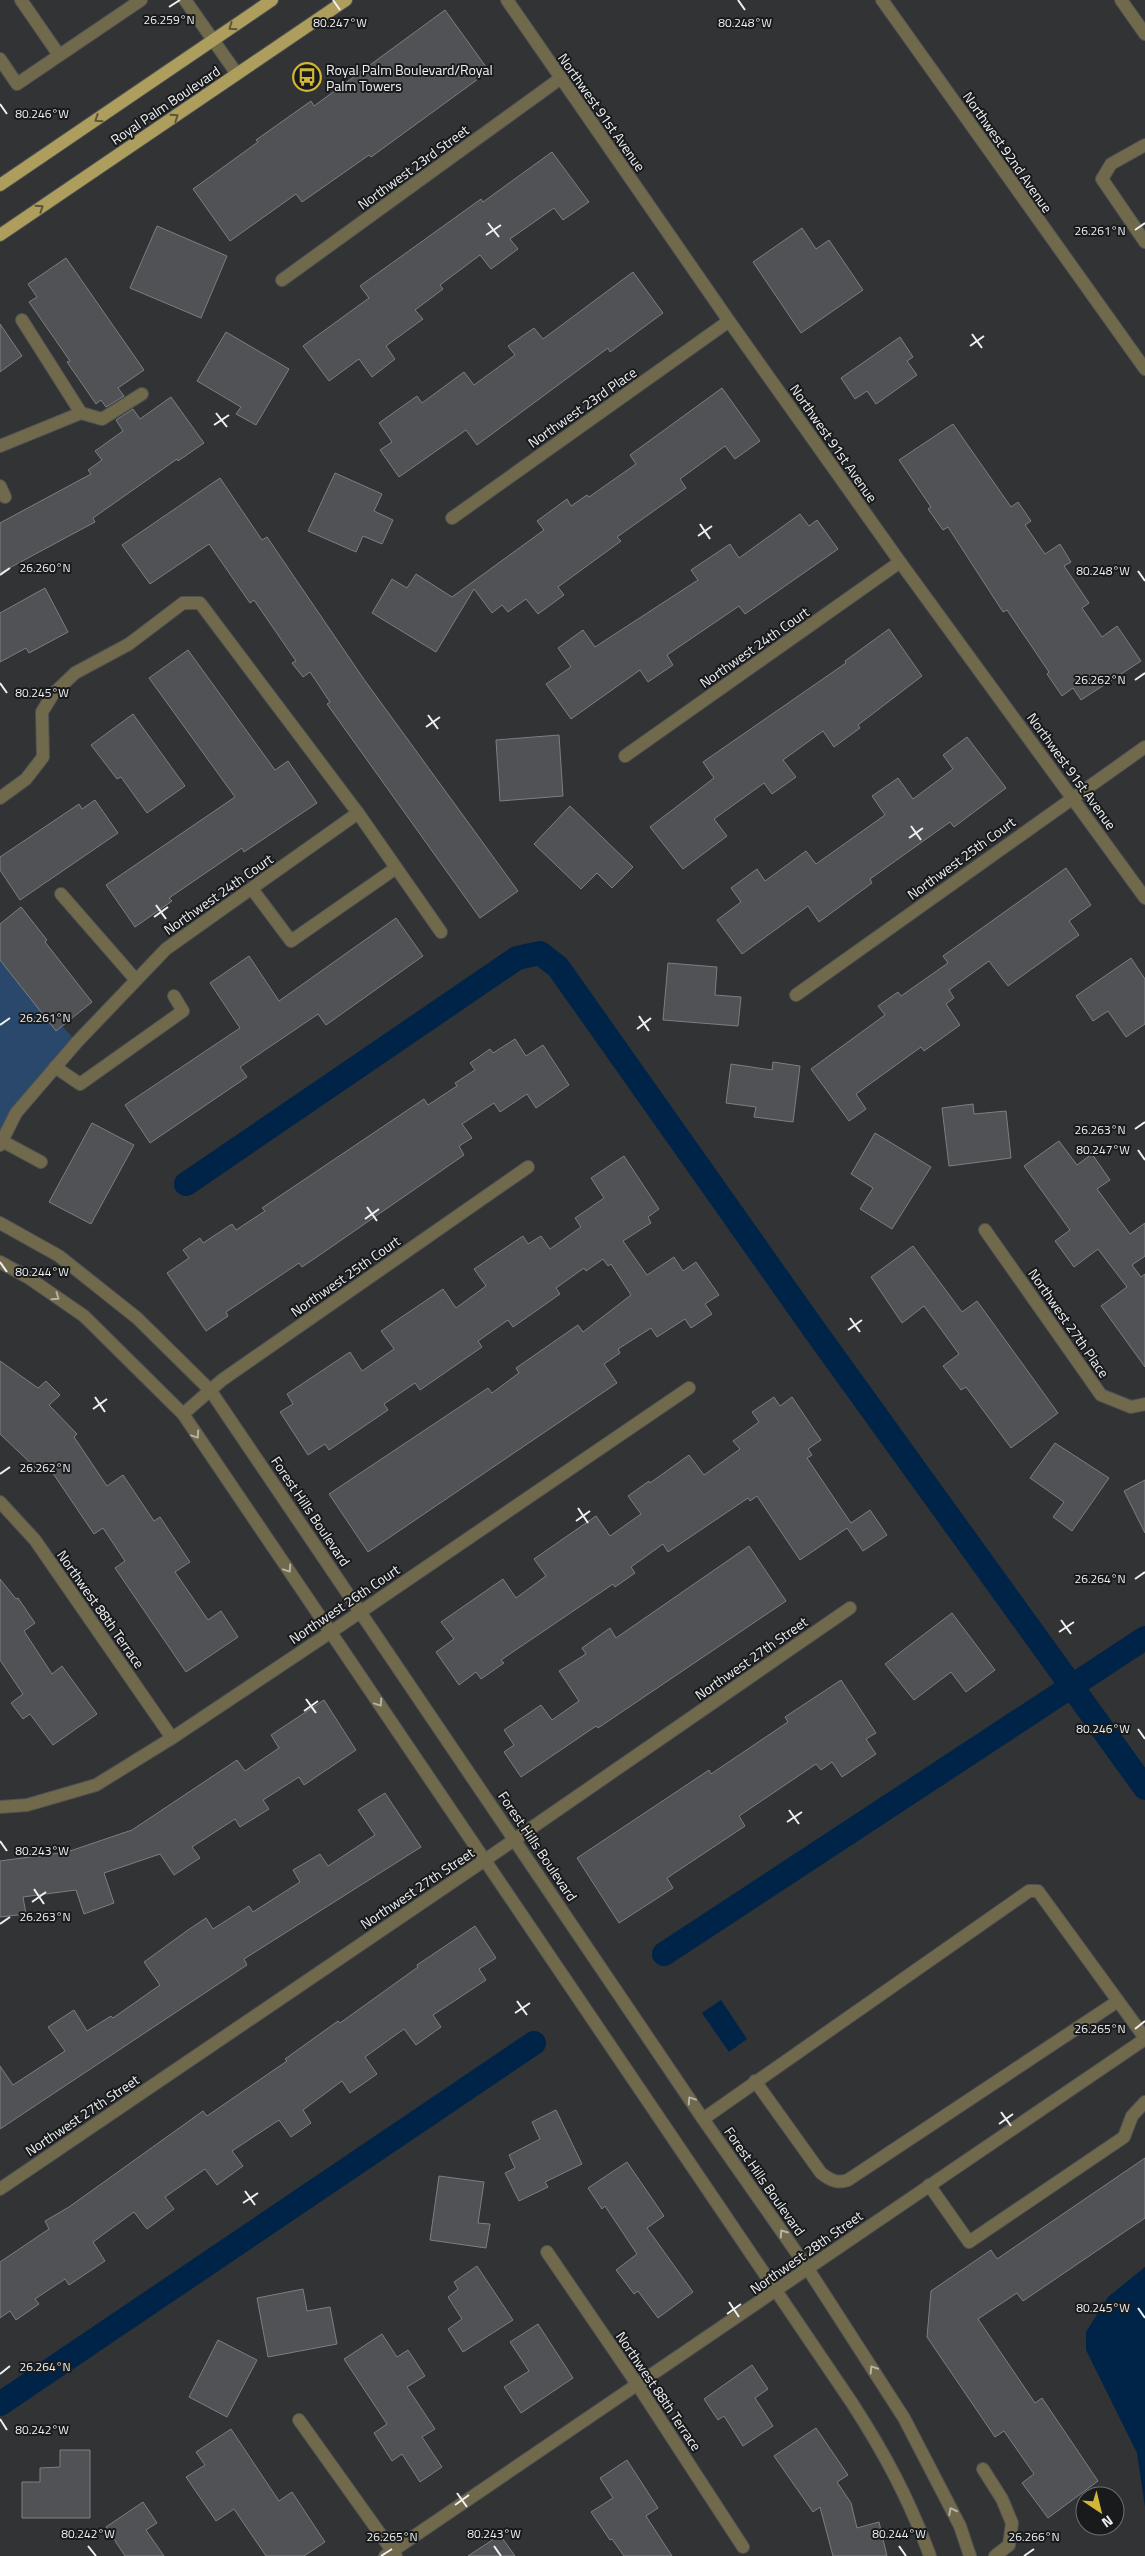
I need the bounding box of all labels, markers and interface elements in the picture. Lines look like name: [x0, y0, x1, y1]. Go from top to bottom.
text: 26.259°N: [143, 10, 195, 29]
text: 80.247°W: [313, 13, 367, 32]
text: 80.248°W: [718, 13, 772, 32]
one-way arrow: [228, 21, 237, 31]
street label: Northwest 91st Avenue: [553, 49, 651, 175]
place label: Royal Palm Boulevard/Royal Palm Towers: [326, 59, 493, 96]
street label: Royal Palm Boulevard: [106, 60, 224, 150]
bus stop icon: Royal Palm Boulevard/Royal Palm Towers: [292, 62, 322, 92]
street label: Northwest 92nd Avenue: [958, 87, 1058, 217]
text: 80.246°W: [15, 104, 69, 123]
one-way arrow: [94, 113, 103, 122]
one-way arrow: [170, 113, 179, 123]
street label: Northwest 23rd Street: [353, 119, 473, 215]
one-way arrow: [35, 205, 44, 214]
text: 26.261°N: [1074, 221, 1126, 240]
street label: Northwest 23rd Place: [523, 362, 641, 452]
street label: Northwest 91st Avenue: [785, 380, 883, 506]
text: 26.260°N: [19, 558, 71, 577]
text: 80.248°W: [1076, 561, 1130, 580]
street label: Northwest 24th Court: [695, 601, 813, 693]
text: 26.262°N: [1074, 670, 1126, 689]
text: 80.245°W: [15, 683, 69, 702]
street label: Northwest 91st Avenue: [1022, 708, 1122, 834]
street label: Northwest 25th Court: [902, 811, 1020, 905]
street label: Northwest 24th Court: [159, 848, 277, 940]
text: 26.261°N: [19, 1008, 71, 1027]
text: 26.263°N: [1074, 1120, 1126, 1139]
text: 80.247°W: [1076, 1140, 1130, 1159]
street label: Northwest 25th Court: [286, 1230, 404, 1322]
text: 80.244°W: [15, 1262, 69, 1281]
street label: Northwest 27th Place: [1023, 1264, 1115, 1382]
one-way arrow: [50, 1291, 60, 1300]
one-way arrow: [190, 1429, 200, 1438]
street label: Forest Hills Boulevard: [266, 1452, 356, 1570]
text: 26.262°N: [19, 1458, 71, 1477]
street label: Northwest 88th Terrace: [52, 1546, 150, 1672]
street label: Northwest 26th Court: [284, 1559, 404, 1649]
one-way arrow: [282, 1563, 291, 1573]
text: 26.264°N: [1074, 1569, 1126, 1588]
street label: Northwest 27th Street: [690, 1611, 812, 1705]
one-way arrow: [373, 1697, 382, 1707]
text: 80.246°W: [1076, 1719, 1130, 1738]
street label: Forest Hills Boulevard: [493, 1787, 583, 1905]
text: 80.243°W: [15, 1841, 69, 1860]
street label: Northwest 27th Street: [356, 1842, 478, 1934]
text: 26.263°N: [19, 1907, 71, 1926]
text: 26.265°N: [1074, 2019, 1126, 2038]
street label: Northwest 27th Street: [21, 2069, 143, 2161]
one-way arrow: [687, 2096, 697, 2105]
street label: Forest Hills Boulevard: [719, 2122, 811, 2240]
street label: Northwest 28th Street: [745, 2205, 867, 2299]
one-way arrow: [780, 2230, 789, 2239]
text: 80.245°W: [1076, 2298, 1130, 2317]
street label: Northwest 88th Terrace: [611, 2327, 707, 2455]
text: 26.264°N: [19, 2357, 71, 2376]
one-way arrow: [869, 2366, 879, 2375]
text: 80.242°W: [15, 2420, 69, 2439]
north arrow: [1075, 2486, 1125, 2536]
one-way arrow: [948, 2507, 958, 2516]
text: N: [1098, 2511, 1118, 2533]
text: 80.242°W: [61, 2524, 115, 2543]
text: 80.243°W: [467, 2524, 521, 2543]
text: 80.244°W: [872, 2524, 926, 2543]
text: 26.265°N: [366, 2527, 418, 2546]
text: 26.266°N: [1008, 2527, 1060, 2546]

